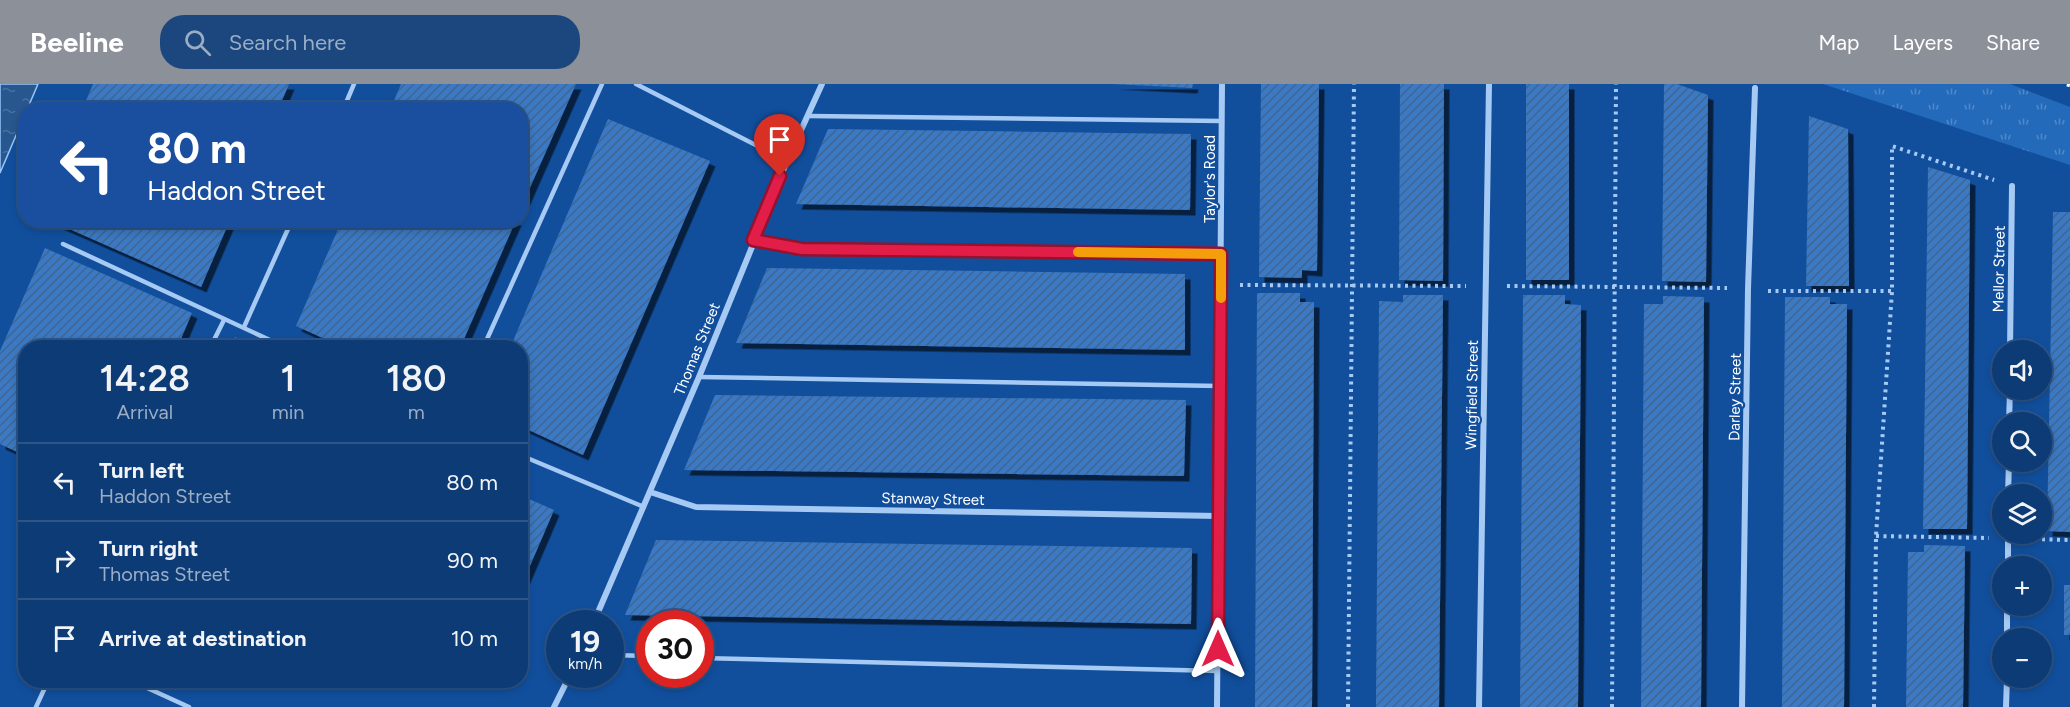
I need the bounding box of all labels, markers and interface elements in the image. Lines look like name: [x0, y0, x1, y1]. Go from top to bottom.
search box: [160, 15, 580, 69]
text: Beeline: [30, 25, 124, 59]
icon: search: [181, 26, 214, 59]
text: Search here: [229, 29, 346, 56]
text: Map: [1819, 30, 1859, 55]
text: Layers: [1892, 30, 1953, 55]
text: Share: [1986, 30, 2040, 55]
pin: [754, 114, 805, 176]
text: 80 m: [147, 123, 247, 174]
icon: arrive: [763, 123, 796, 156]
icon: left: [48, 126, 126, 204]
street label: Taylor's Road: [1201, 135, 1219, 223]
text: Haddon Street: [147, 174, 326, 207]
street label: Mellor Street: [1989, 225, 2009, 313]
street label: Thomas Street: [670, 300, 724, 398]
street label: Wingfield Street: [1462, 339, 1482, 450]
map controls: [1992, 340, 2052, 688]
button: sound: [1992, 340, 2052, 400]
street label: Darley Street: [1725, 353, 1745, 441]
text: 14:28: [100, 357, 190, 400]
text: 1: [280, 357, 296, 400]
text: 180: [386, 357, 446, 400]
text: Arrival: [117, 400, 173, 424]
text: min: [272, 400, 304, 424]
text: m: [408, 400, 425, 424]
button: search: [1992, 412, 2052, 472]
text: Turn left: [99, 457, 185, 484]
icon: left: [48, 466, 81, 499]
text: 80 m: [446, 469, 498, 496]
text: Haddon Street: [99, 484, 231, 508]
button: layers: [1992, 484, 2052, 544]
street label: Stanway Street: [881, 489, 985, 509]
text: Turn right: [99, 535, 198, 562]
icon: right: [48, 544, 81, 577]
text: 90 m: [447, 547, 498, 574]
button: +: [1992, 556, 2052, 616]
text: Thomas Street: [99, 562, 230, 586]
speed limit sign: 30: [636, 610, 714, 688]
position arrow: [1186, 617, 1250, 681]
icon: arrive: [48, 622, 81, 655]
text: 19: [570, 623, 600, 660]
text: Arrive at destination: [99, 625, 307, 652]
text: 10 m: [451, 625, 498, 652]
button: −: [1992, 628, 2052, 688]
text: km/h: [568, 655, 602, 673]

